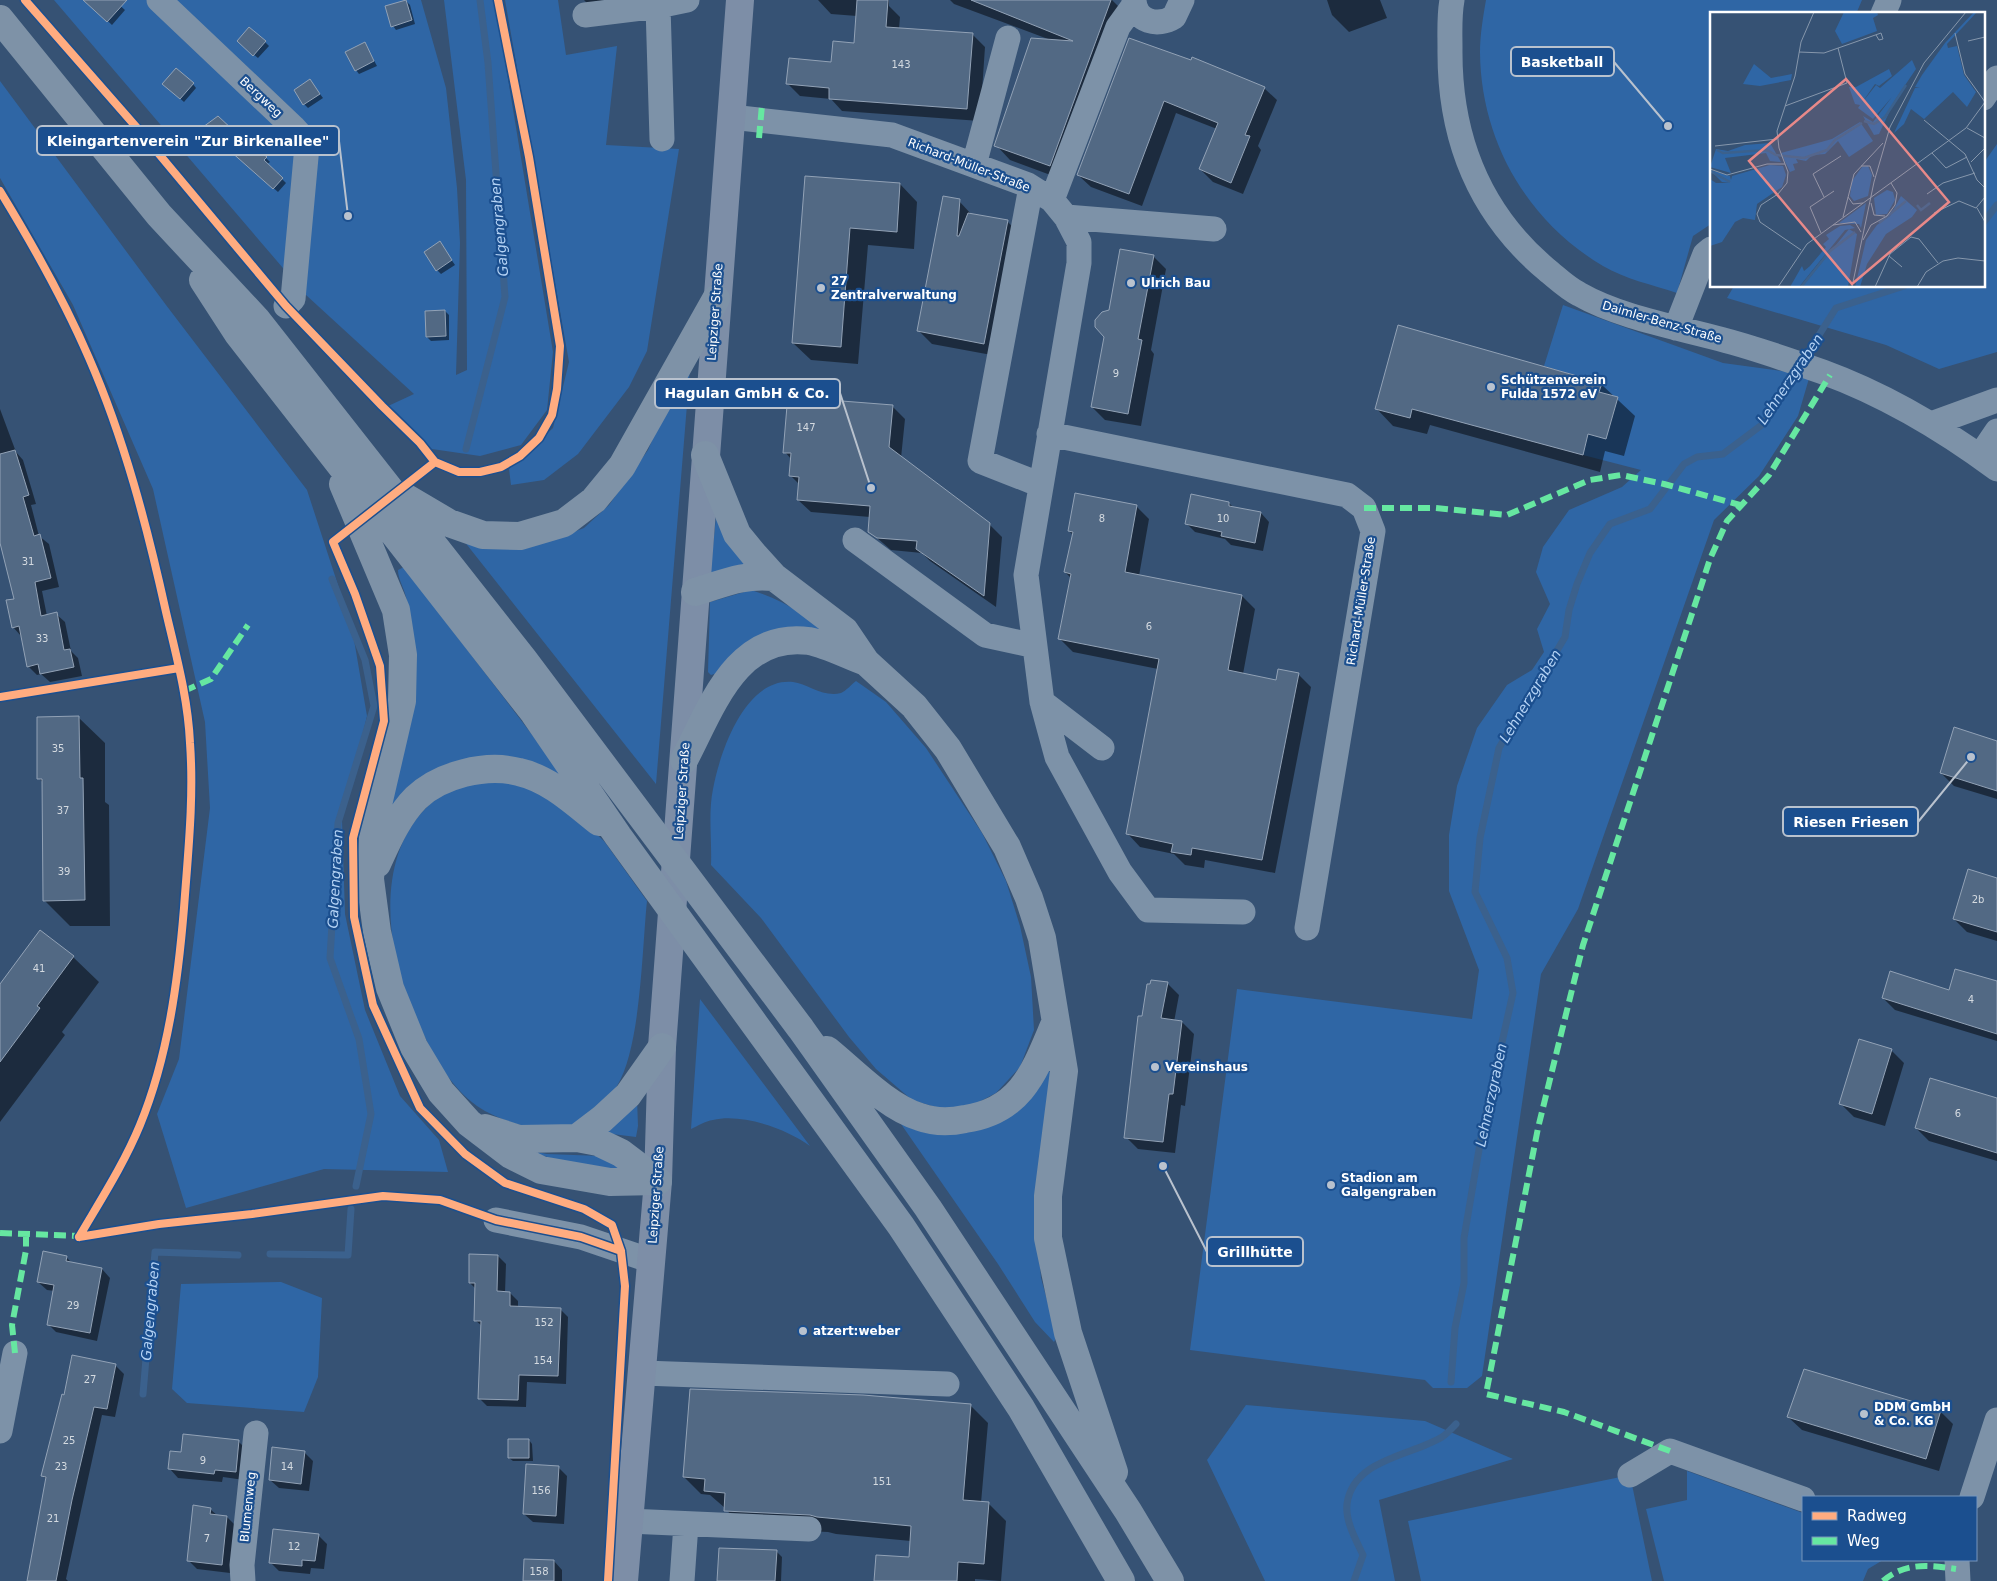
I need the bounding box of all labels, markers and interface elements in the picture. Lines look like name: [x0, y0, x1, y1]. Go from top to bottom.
inset map: [1710, 12, 1984, 288]
callout: Basketball: [1511, 47, 1614, 76]
text: Basketball: [1521, 54, 1603, 70]
house number: 143: [891, 59, 911, 70]
street label: Bergweg: [237, 74, 285, 120]
callout: Kleingartenverein "Zur Birkenallee": [37, 126, 339, 155]
text: Kleingartenverein "Zur Birkenallee": [47, 133, 329, 149]
street label: Richard-Müller-Straße: [906, 135, 1032, 195]
water label: Galgengraben: [487, 177, 511, 277]
street label: Leipziger Straße: [705, 263, 725, 361]
place label: 27 Zentralverwaltung: [831, 274, 957, 302]
place label: Ulrich Bau: [1141, 276, 1211, 290]
marker: Ulrich Bau: [1125, 277, 1137, 289]
marker: 27 Zentralverwaltung: [815, 282, 827, 294]
street label: Daimler-Benz-Straße: [1601, 298, 1723, 346]
water label: Lehnerzgraben: [1754, 331, 1826, 427]
house number: 9: [1113, 368, 1119, 379]
place label: Schützenverein Fulda 1572 eV: [1501, 373, 1606, 401]
callout: Hagulan GmbH & Co.: [655, 379, 840, 408]
marker: Schützenverein Fulda 1572 eV: [1485, 381, 1497, 393]
text: Hagulan GmbH & Co.: [664, 385, 830, 401]
house number: 147: [796, 422, 816, 433]
house number: 8: [1099, 513, 1105, 524]
house number: 10: [1217, 513, 1229, 524]
street label: Richard-Müller-Straße: [1344, 536, 1378, 666]
house number: 31: [22, 556, 34, 567]
house number: 6: [1146, 621, 1152, 632]
house number: 33: [36, 633, 48, 644]
water label: Lehnerzgraben: [1496, 647, 1564, 745]
street label: Leipziger Straße: [672, 742, 692, 840]
house number: 35: [52, 743, 64, 754]
house number: 37: [57, 805, 69, 816]
callout: Riesen Friesen: [1783, 807, 1918, 836]
text: Riesen Friesen: [1793, 814, 1909, 830]
water label: Galgengraben: [324, 829, 346, 929]
house number: 39: [58, 866, 70, 877]
house number: 2b: [1972, 894, 1984, 905]
house number: 41: [33, 963, 45, 974]
house number: 4: [1968, 994, 1974, 1005]
water label: Lehnerzgraben: [1472, 1042, 1510, 1148]
place label: Vereinshaus: [1165, 1060, 1248, 1074]
marker: Vereinshaus: [1149, 1061, 1161, 1073]
house number: 6: [1955, 1108, 1961, 1119]
street label: Leipziger Straße: [646, 1146, 666, 1244]
place label: Stadion am Galgengraben: [1341, 1171, 1436, 1199]
marker: Stadion am Galgengraben: [1325, 1179, 1337, 1191]
callout: Grillhütte: [1207, 1237, 1303, 1266]
text: Grillhütte: [1217, 1244, 1293, 1260]
water label: Galgengraben: [138, 1261, 162, 1361]
house number: 29: [67, 1300, 79, 1311]
house number: 152: [534, 1317, 554, 1328]
place label: atzert:weber: [813, 1324, 900, 1338]
marker: atzert:weber: [797, 1325, 809, 1337]
house number: 154: [533, 1355, 553, 1366]
house number: 27: [84, 1374, 96, 1385]
place label: DDM GmbH & Co. KG: [1874, 1400, 1951, 1428]
marker: DDM GmbH & Co. KG: [1858, 1408, 1870, 1420]
house number: 25: [63, 1435, 75, 1446]
house number: 9: [200, 1455, 206, 1466]
house number: 23: [55, 1461, 67, 1472]
house number: 14: [281, 1461, 293, 1472]
street label: Blumenweg: [237, 1471, 259, 1543]
house number: 151: [872, 1476, 892, 1487]
house number: 156: [531, 1485, 551, 1496]
legend: [1802, 1496, 1977, 1561]
text: Radweg: [1847, 1507, 1907, 1525]
house number: 21: [47, 1513, 59, 1524]
text: Weg: [1847, 1532, 1880, 1550]
house number: 7: [204, 1533, 210, 1544]
house number: 12: [288, 1541, 300, 1552]
house number: 158: [529, 1566, 549, 1577]

